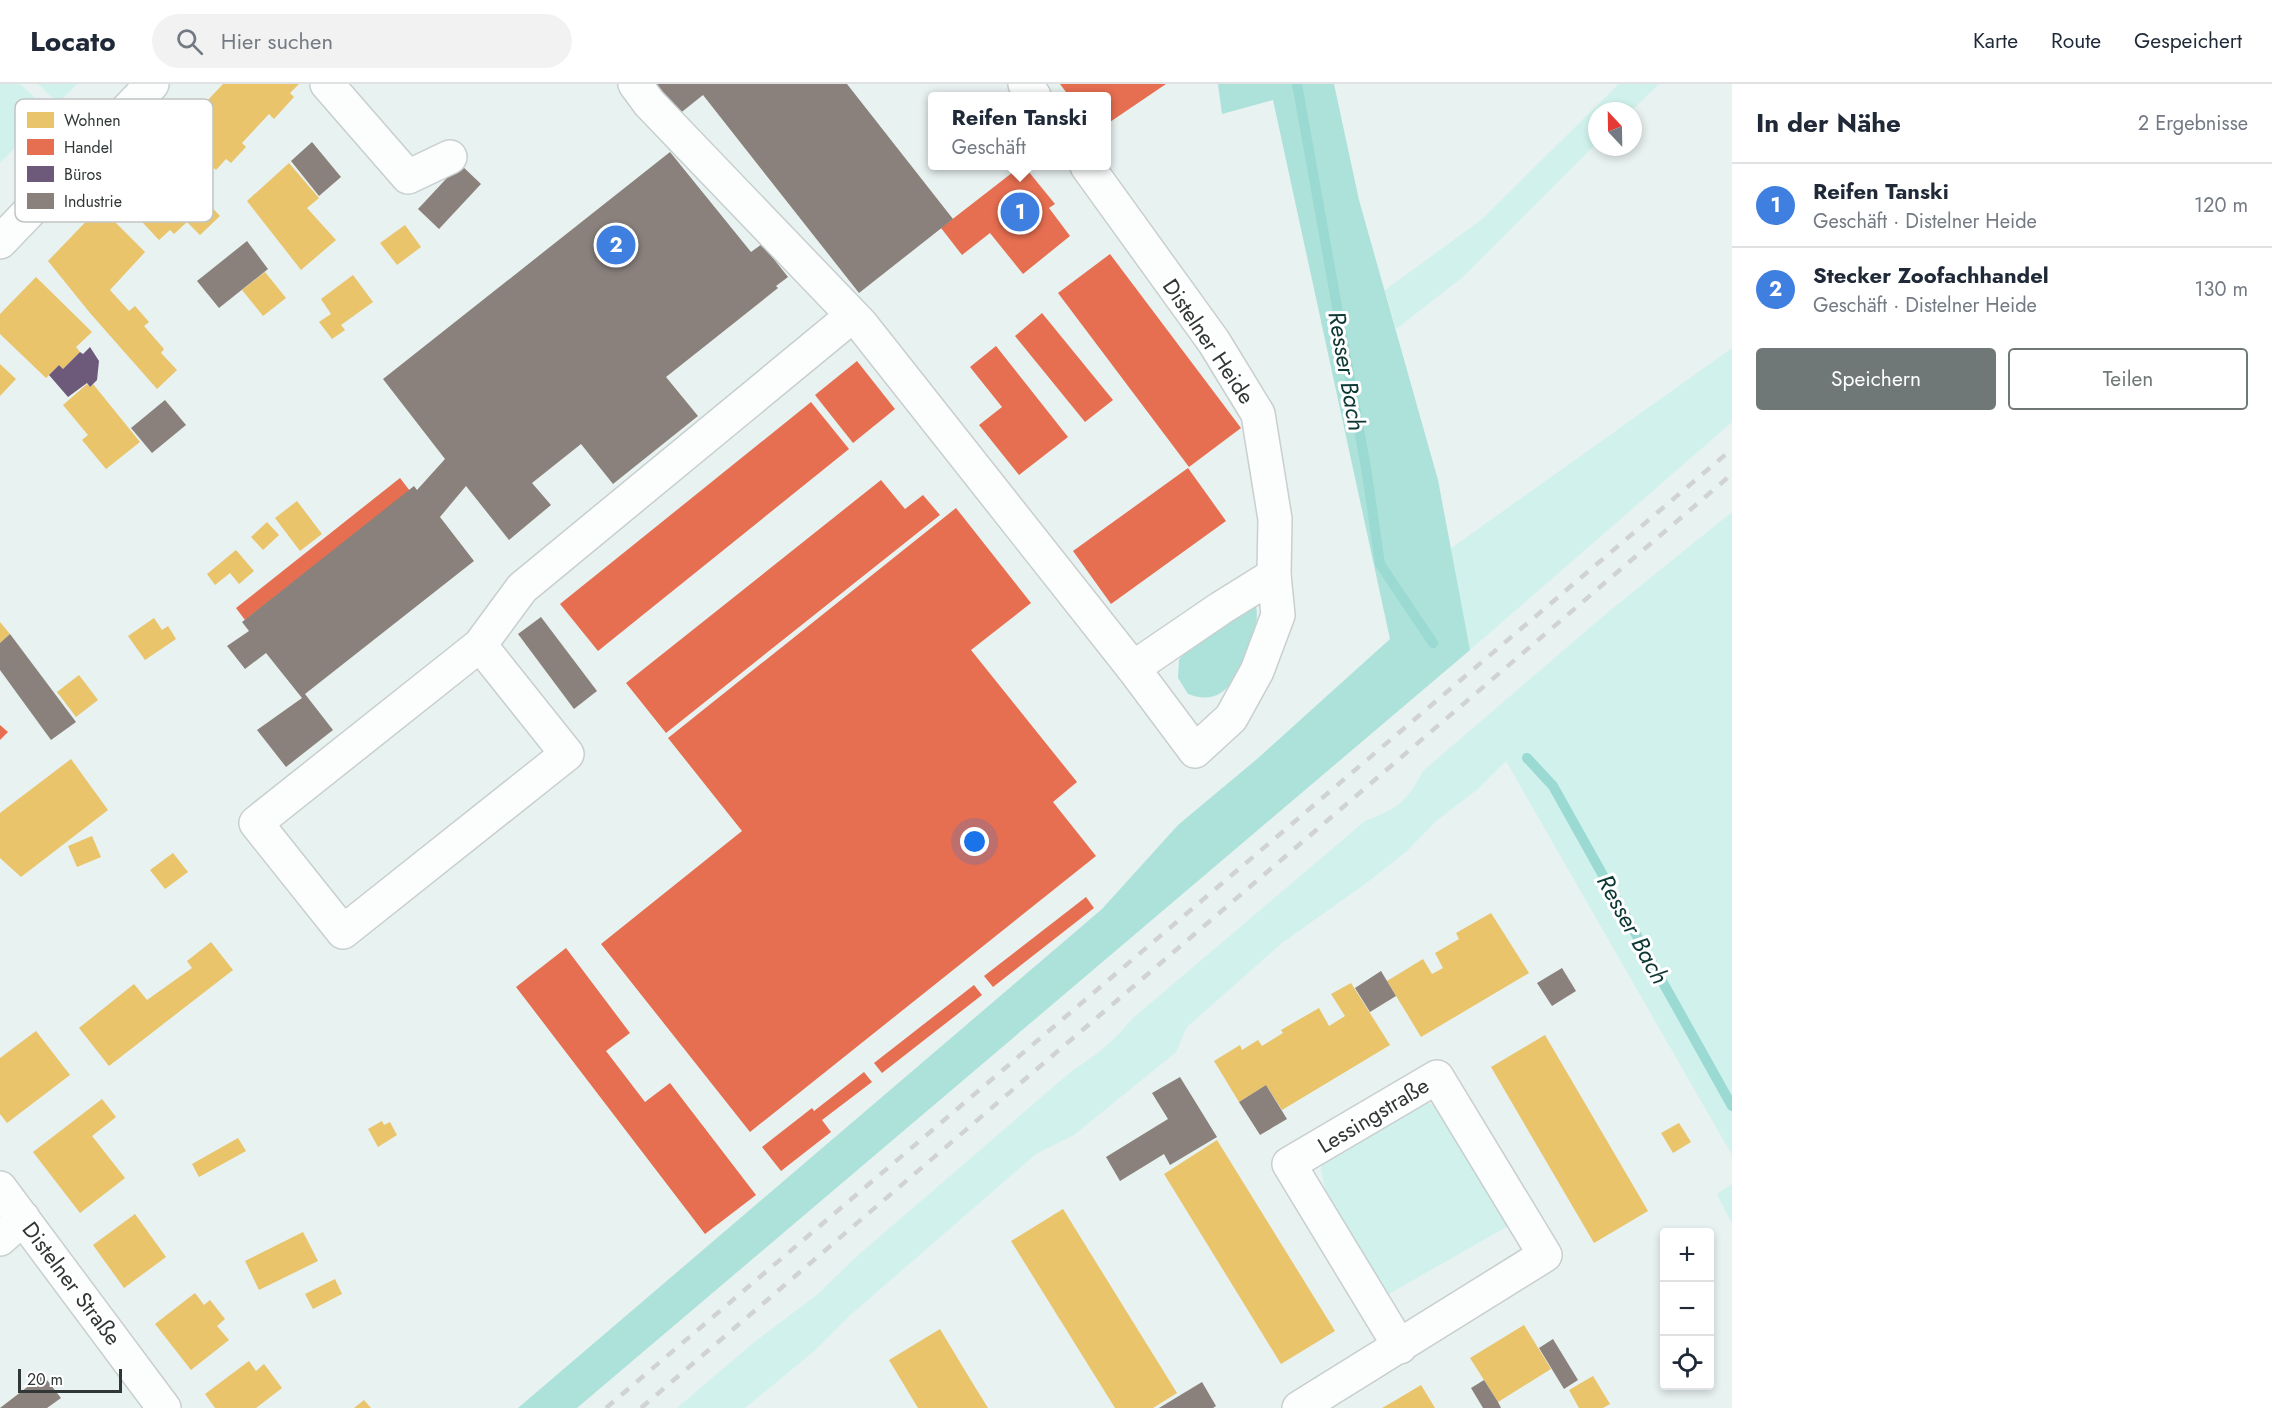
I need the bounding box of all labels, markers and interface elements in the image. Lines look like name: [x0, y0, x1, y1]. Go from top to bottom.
search box: [152, 14, 572, 68]
text: Locato: [30, 21, 116, 62]
icon: search: [173, 25, 206, 58]
text: Hier suchen: [221, 25, 333, 57]
text: Karte: [1973, 26, 2018, 56]
text: Route: [2051, 26, 2101, 56]
text: Gespeichert: [2134, 26, 2242, 56]
popup: [928, 92, 1111, 170]
legend: [15, 99, 213, 222]
text: Reifen Tanski: [952, 101, 1087, 133]
north arrow: [1588, 102, 1642, 156]
text: In der Nähe: [1756, 104, 1901, 142]
text: Wohnen: [64, 109, 121, 132]
text: 2 Ergebnisse: [2138, 109, 2248, 138]
text: Geschäft: [952, 133, 1026, 162]
text: Handel: [64, 136, 113, 159]
text: Büros: [64, 163, 102, 186]
text: Reifen Tanski: [1813, 175, 1949, 207]
text: Industrie: [64, 190, 122, 213]
pin: 1: [1000, 190, 1040, 234]
text: 1: [1770, 191, 1781, 220]
text: 120 m: [2194, 191, 2248, 220]
text: Geschäft · Distelner Heide: [1813, 207, 2037, 236]
pin: 2: [596, 222, 636, 268]
text: Stecker Zoofachhandel: [1813, 259, 2049, 291]
street label: Distelner Heide: [1155, 272, 1263, 410]
text: 2: [1769, 275, 1782, 304]
text: 130 m: [2194, 275, 2248, 304]
text: Geschäft · Distelner Heide: [1813, 291, 2037, 320]
water label: Resser Bach: [1319, 309, 1375, 433]
button: Speichern: [1756, 348, 1996, 410]
button: Teilen: [2008, 348, 2248, 410]
your location: [960, 827, 989, 856]
water label: Resser Bach: [1588, 868, 1678, 990]
street label: Lessingstraße: [1311, 1069, 1435, 1161]
street label: Distelner Straße: [15, 1214, 129, 1352]
map controls: [1660, 1228, 1714, 1390]
button: +: [1660, 1228, 1714, 1282]
button: −: [1660, 1282, 1714, 1336]
button: locate: [1660, 1336, 1714, 1390]
scale bar: [18, 1366, 122, 1394]
text: 20 m: [27, 1368, 63, 1391]

